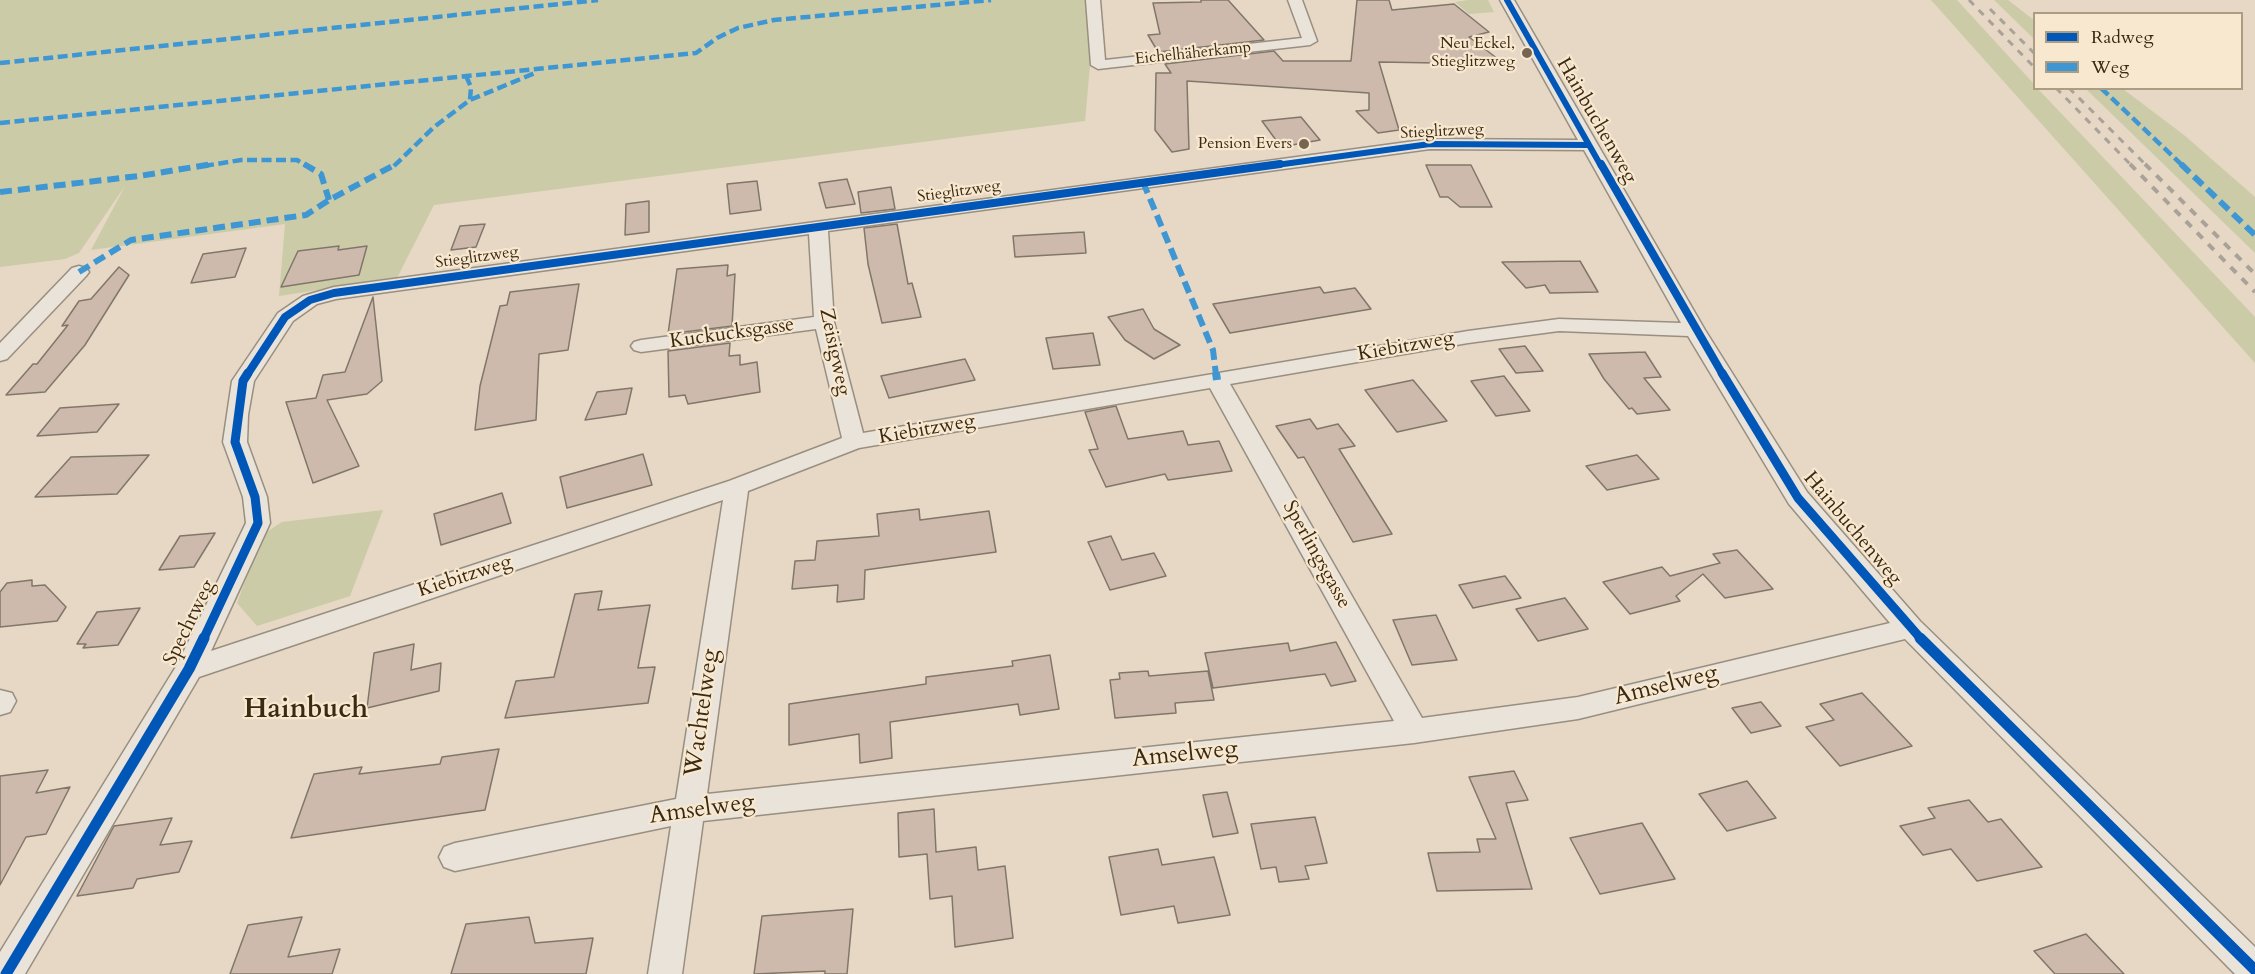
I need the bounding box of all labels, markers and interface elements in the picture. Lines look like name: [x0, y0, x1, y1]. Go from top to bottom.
legend: [2033, 12, 2243, 90]
text: Radweg: [2091, 25, 2154, 50]
place label: Neu Eckel, Stieglitzweg: [1431, 34, 1515, 72]
street label: Eichelhäherkamp: [1134, 38, 1252, 70]
marker: Neu Eckel, Stieglitzweg: [1520, 46, 1534, 60]
street label: Hainbuchenweg: [1550, 54, 1642, 188]
text: Weg: [2091, 55, 2129, 80]
street label: Stieglitzweg: [1400, 120, 1484, 144]
place label: Pension Evers: [1198, 134, 1292, 154]
marker: Pension Evers: [1297, 137, 1311, 151]
street label: Stieglitzweg: [916, 177, 1002, 207]
street label: Stieglitzweg: [434, 243, 520, 273]
street label: Zeisigweg: [813, 306, 855, 398]
street label: Kuckucksgasse: [668, 313, 796, 355]
street label: Kiebitzweg: [1356, 327, 1456, 367]
street label: Kiebitzweg: [877, 410, 977, 450]
street label: Hainbuchenweg: [1798, 467, 1906, 591]
street label: Sperlingsgasse: [1277, 497, 1355, 613]
street label: Kiebitzweg: [415, 551, 515, 603]
street label: Spechtweg: [159, 576, 221, 670]
street label: Wachtelweg: [680, 647, 726, 779]
street label: Amselweg: [1611, 659, 1721, 713]
district label: Hainbuch: [244, 695, 368, 727]
street label: Amselweg: [1131, 735, 1239, 775]
street label: Amselweg: [648, 788, 756, 832]

